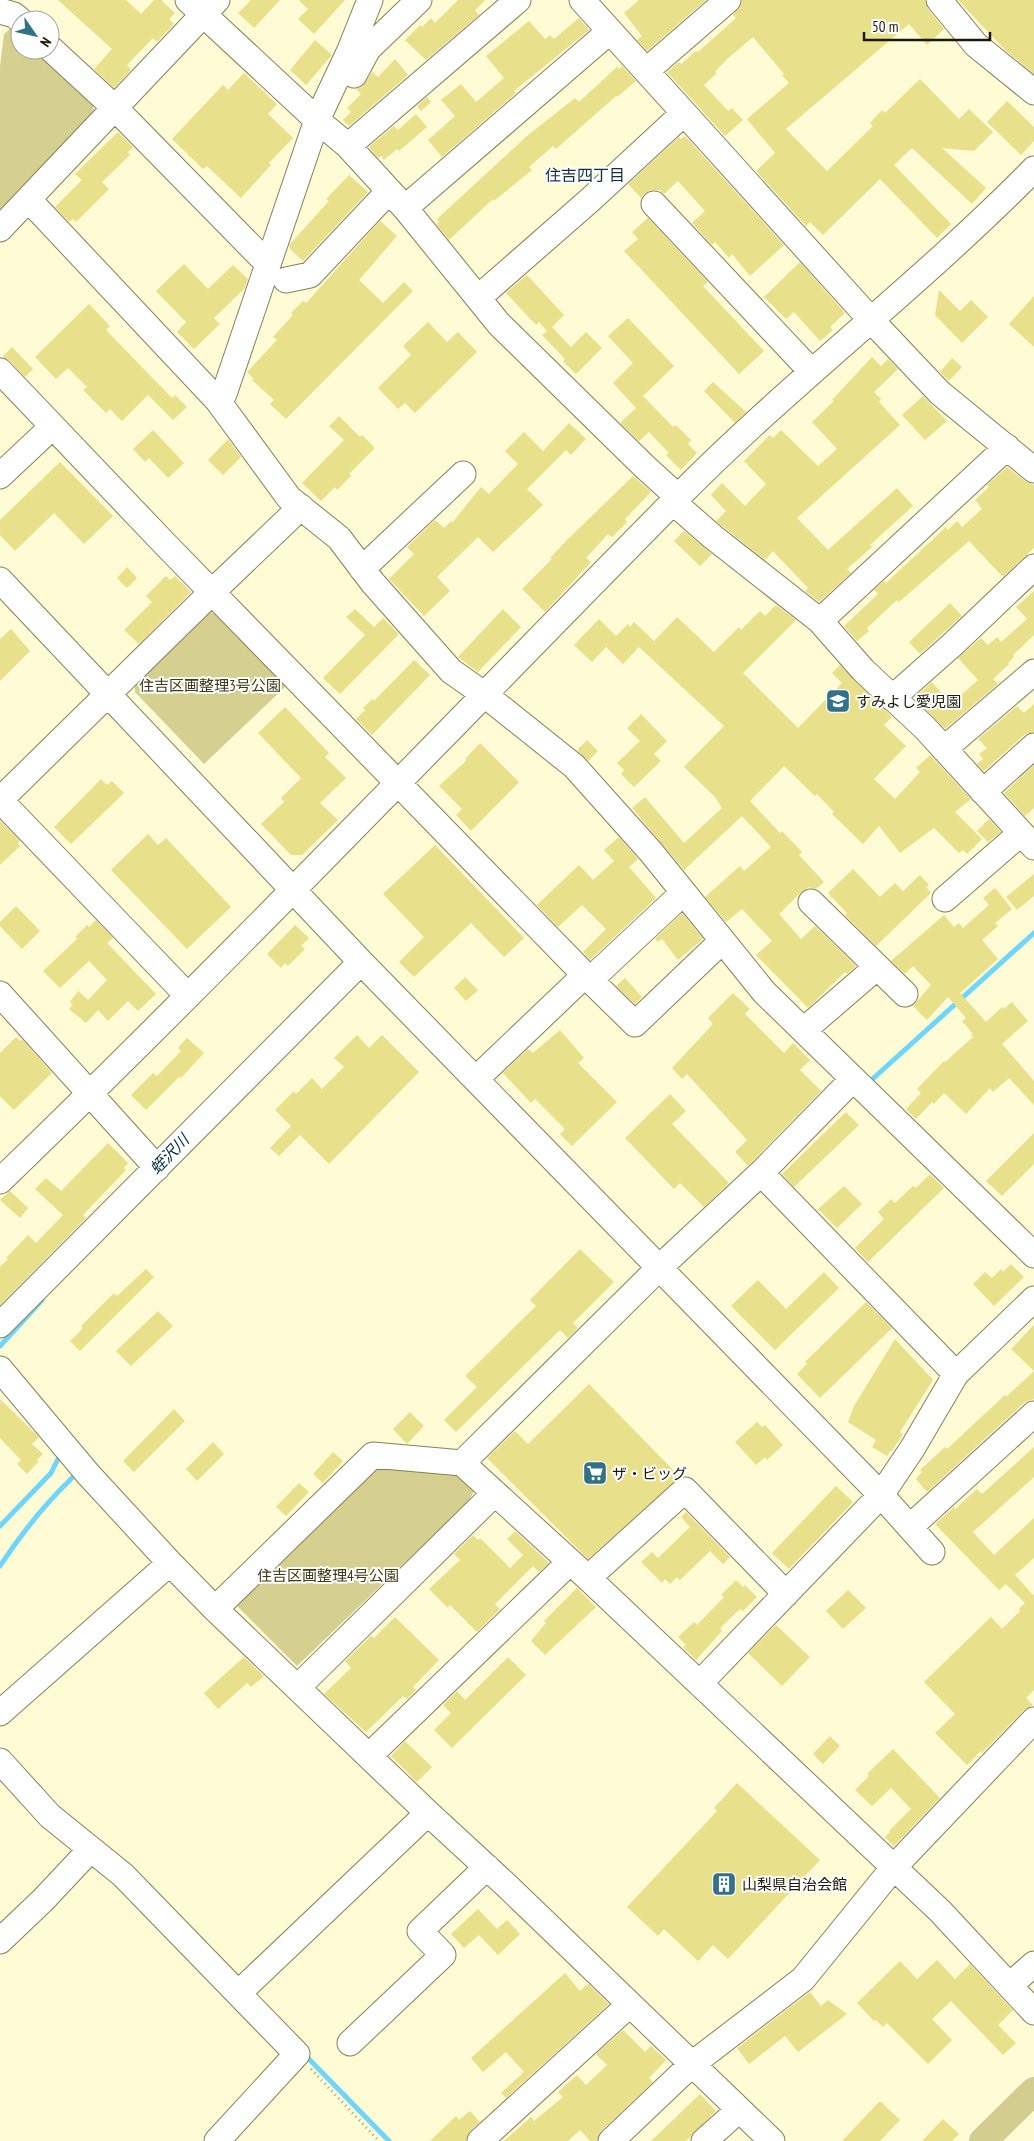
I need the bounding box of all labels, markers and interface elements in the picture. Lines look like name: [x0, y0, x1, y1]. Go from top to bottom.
north arrow: [10, 10, 60, 60]
scale bar: [864, 10, 990, 42]
text: 50 m: [872, 17, 898, 36]
text: N: [36, 34, 55, 50]
district label: 住吉四丁目: [545, 165, 625, 185]
park label: 住吉区画整理3号公園: [139, 676, 281, 695]
school or university icon: すみよし愛児園: [825, 688, 851, 714]
place label: すみよし愛児園: [856, 692, 961, 711]
water label: 蛭沢川: [145, 1128, 194, 1178]
supermarket icon: ザ・ビッグ: [582, 1460, 608, 1486]
place label: ザ・ビッグ: [612, 1464, 687, 1483]
park label: 住吉区画整理4号公園: [257, 1566, 399, 1585]
building icon: 山梨県自治会館: [711, 1871, 737, 1897]
place label: 山梨県自治会館: [742, 1875, 847, 1894]

